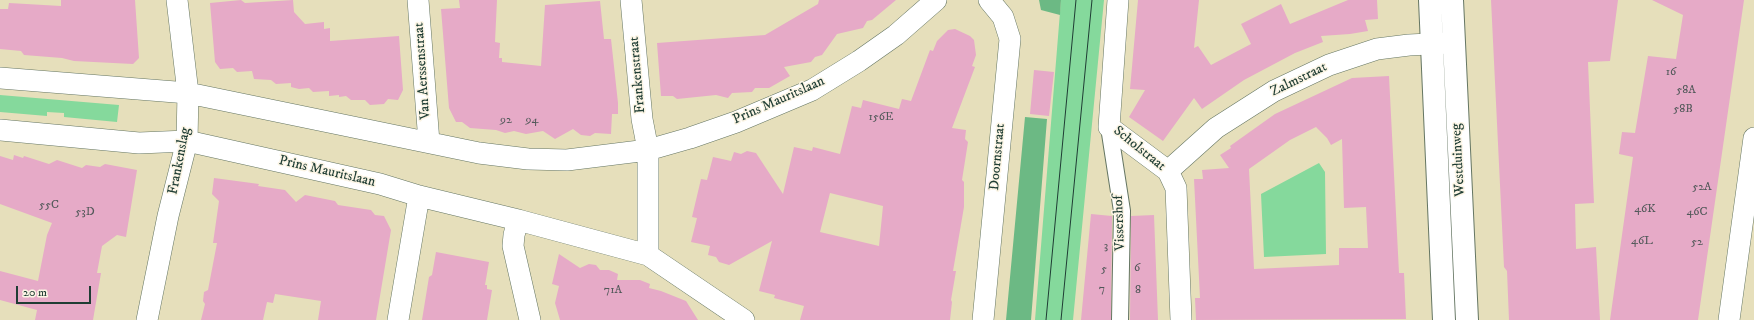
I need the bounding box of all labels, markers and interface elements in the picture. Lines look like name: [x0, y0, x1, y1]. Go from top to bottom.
street label: Van Aerssenstraat: [411, 22, 435, 120]
street label: Frankenstraat: [626, 36, 650, 114]
street label: Zalmstraat: [1268, 59, 1330, 101]
house number: 16: [1666, 66, 1676, 80]
street label: Prins Mauritslaan: [730, 73, 828, 129]
house number: 58A: [1676, 84, 1696, 98]
house number: 58B: [1673, 103, 1693, 117]
house number: 156E: [868, 111, 894, 125]
house number: 92: [500, 114, 512, 128]
house number: 94: [526, 114, 538, 128]
street label: Doornstraat: [987, 123, 1009, 191]
street label: Scholstraat: [1109, 123, 1169, 175]
street label: Westduinweg: [1449, 123, 1469, 197]
street label: Frankenslag: [165, 126, 195, 196]
street label: Prins Mauritslaan: [277, 153, 377, 191]
house number: 52A: [1692, 181, 1712, 195]
street label: Vissershof: [1111, 195, 1129, 251]
house number: 55C: [39, 199, 59, 213]
house number: 46K: [1634, 203, 1656, 217]
house number: 53D: [75, 206, 95, 220]
house number: 46C: [1686, 206, 1708, 220]
house number: 46L: [1631, 235, 1653, 249]
house number: 52: [1691, 236, 1703, 250]
house number: 3: [1104, 240, 1108, 254]
house number: 6: [1134, 262, 1140, 276]
house number: 5: [1101, 263, 1107, 277]
scale bar: [18, 278, 93, 304]
house number: 7: [1099, 283, 1105, 297]
house number: 71A: [604, 284, 622, 298]
house number: 8: [1135, 284, 1141, 298]
text: 20 m: [23, 285, 47, 300]

